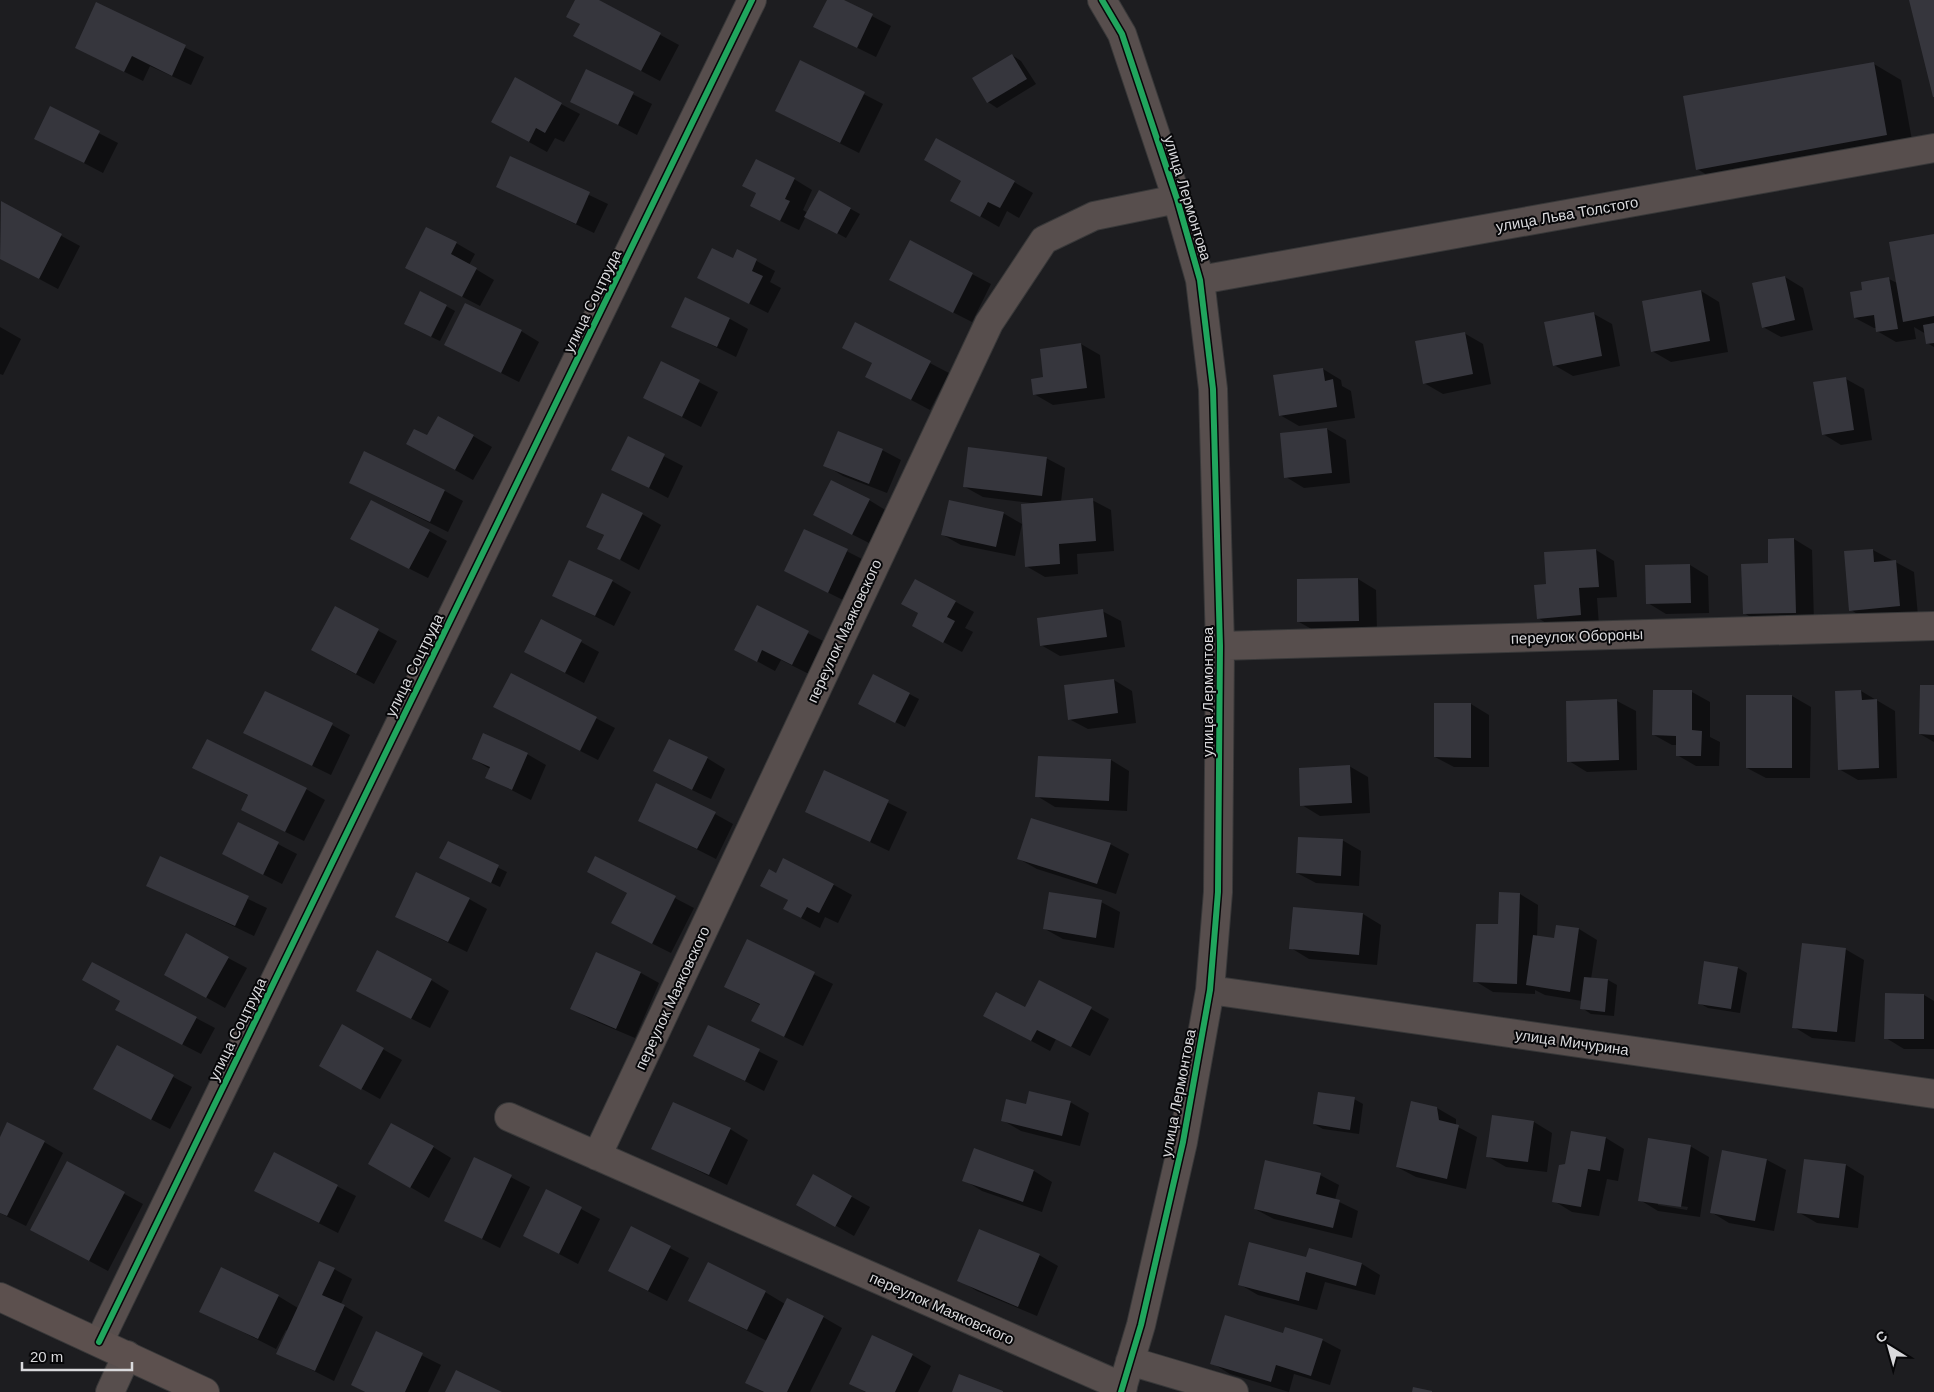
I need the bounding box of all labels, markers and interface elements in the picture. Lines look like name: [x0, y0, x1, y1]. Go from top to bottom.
street label: улица Лермонтова: [1161, 133, 1215, 263]
street label: улица Льва Толстого: [1495, 193, 1639, 235]
street label: улица Соцтруда: [560, 246, 625, 355]
street label: переулок Маяковского: [803, 557, 885, 705]
street label: улица Соцтруда: [382, 610, 447, 719]
street label: переулок Обороны: [1510, 625, 1644, 647]
street label: улица Лермонтова: [1199, 626, 1216, 757]
street label: переулок Маяковского: [631, 924, 713, 1072]
street label: улица Соцтруда: [205, 974, 270, 1083]
street label: улица Мичурина: [1514, 1026, 1631, 1058]
street label: улица Лермонтова: [1157, 1027, 1199, 1158]
street label: переулок Маяковского: [867, 1268, 1017, 1348]
north arrow: [1864, 1322, 1914, 1372]
text: С: [1872, 1327, 1890, 1346]
scale bar: [22, 1340, 132, 1372]
text: 20 m: [30, 1348, 63, 1365]

